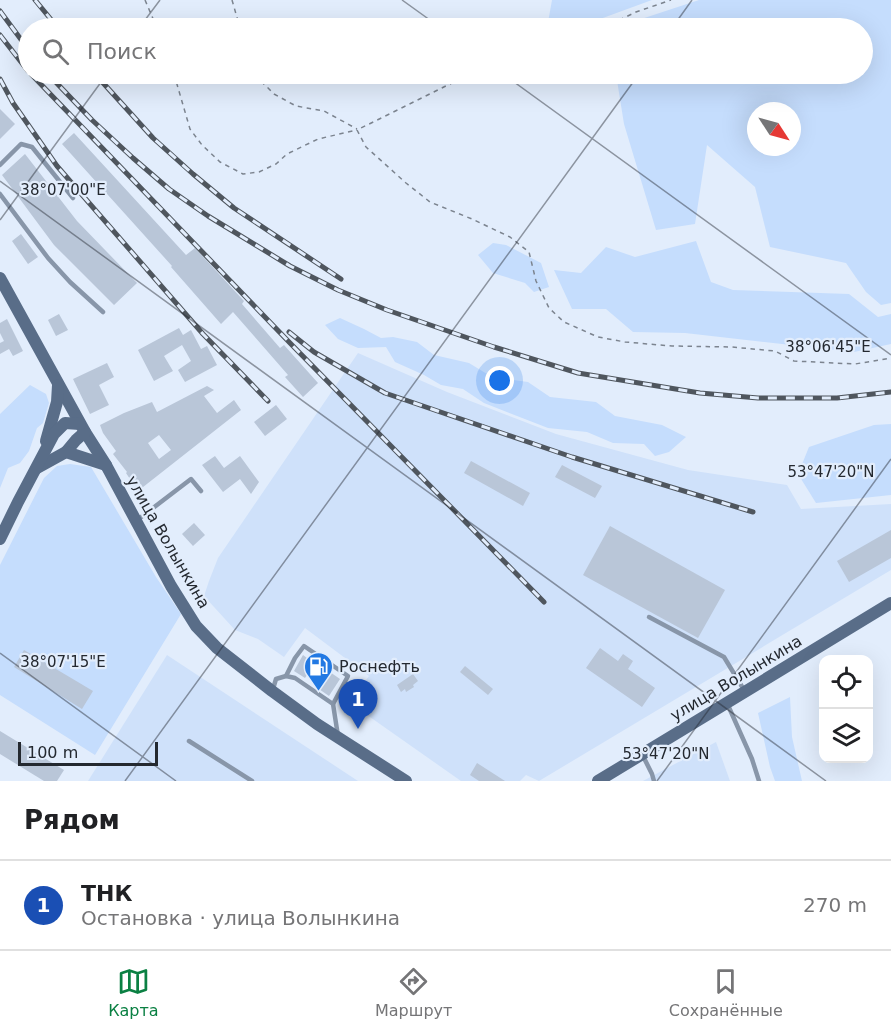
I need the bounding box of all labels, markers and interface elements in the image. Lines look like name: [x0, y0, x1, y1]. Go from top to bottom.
search box: [18, 18, 873, 84]
icon: search: [39, 35, 72, 68]
text: Поиск: [87, 39, 157, 64]
north arrow: [747, 102, 801, 156]
text: 38°07'00"E: [20, 181, 106, 199]
text: 38°06'45"E: [785, 338, 871, 356]
your location: [485, 366, 514, 395]
text: 53°47'20"N: [787, 463, 875, 481]
street label: улица Волынкина: [122, 472, 214, 612]
street label: улица Волынкина: [667, 631, 805, 725]
fuel station icon: Роснефть: [302, 650, 334, 692]
text: 38°07'15"E: [20, 653, 106, 671]
map controls: [819, 655, 873, 763]
button: locate: [819, 655, 873, 709]
place label: Роснефть: [339, 657, 420, 676]
pin: 1: [338, 680, 378, 729]
button: layers: [819, 709, 873, 763]
scale bar: [18, 739, 158, 766]
text: 100 m: [27, 743, 78, 762]
text: 53°47'20"N: [622, 745, 710, 763]
text: Рядом: [24, 805, 120, 835]
text: ТНК: [81, 881, 132, 906]
text: 1: [37, 893, 50, 917]
text: 270 m: [803, 893, 867, 917]
text: Остановка · улица Волынкина: [81, 906, 400, 930]
tab: Карта: [108, 965, 159, 1020]
tab: Маршрут: [375, 965, 452, 1020]
tab: Сохранённые: [669, 965, 783, 1020]

